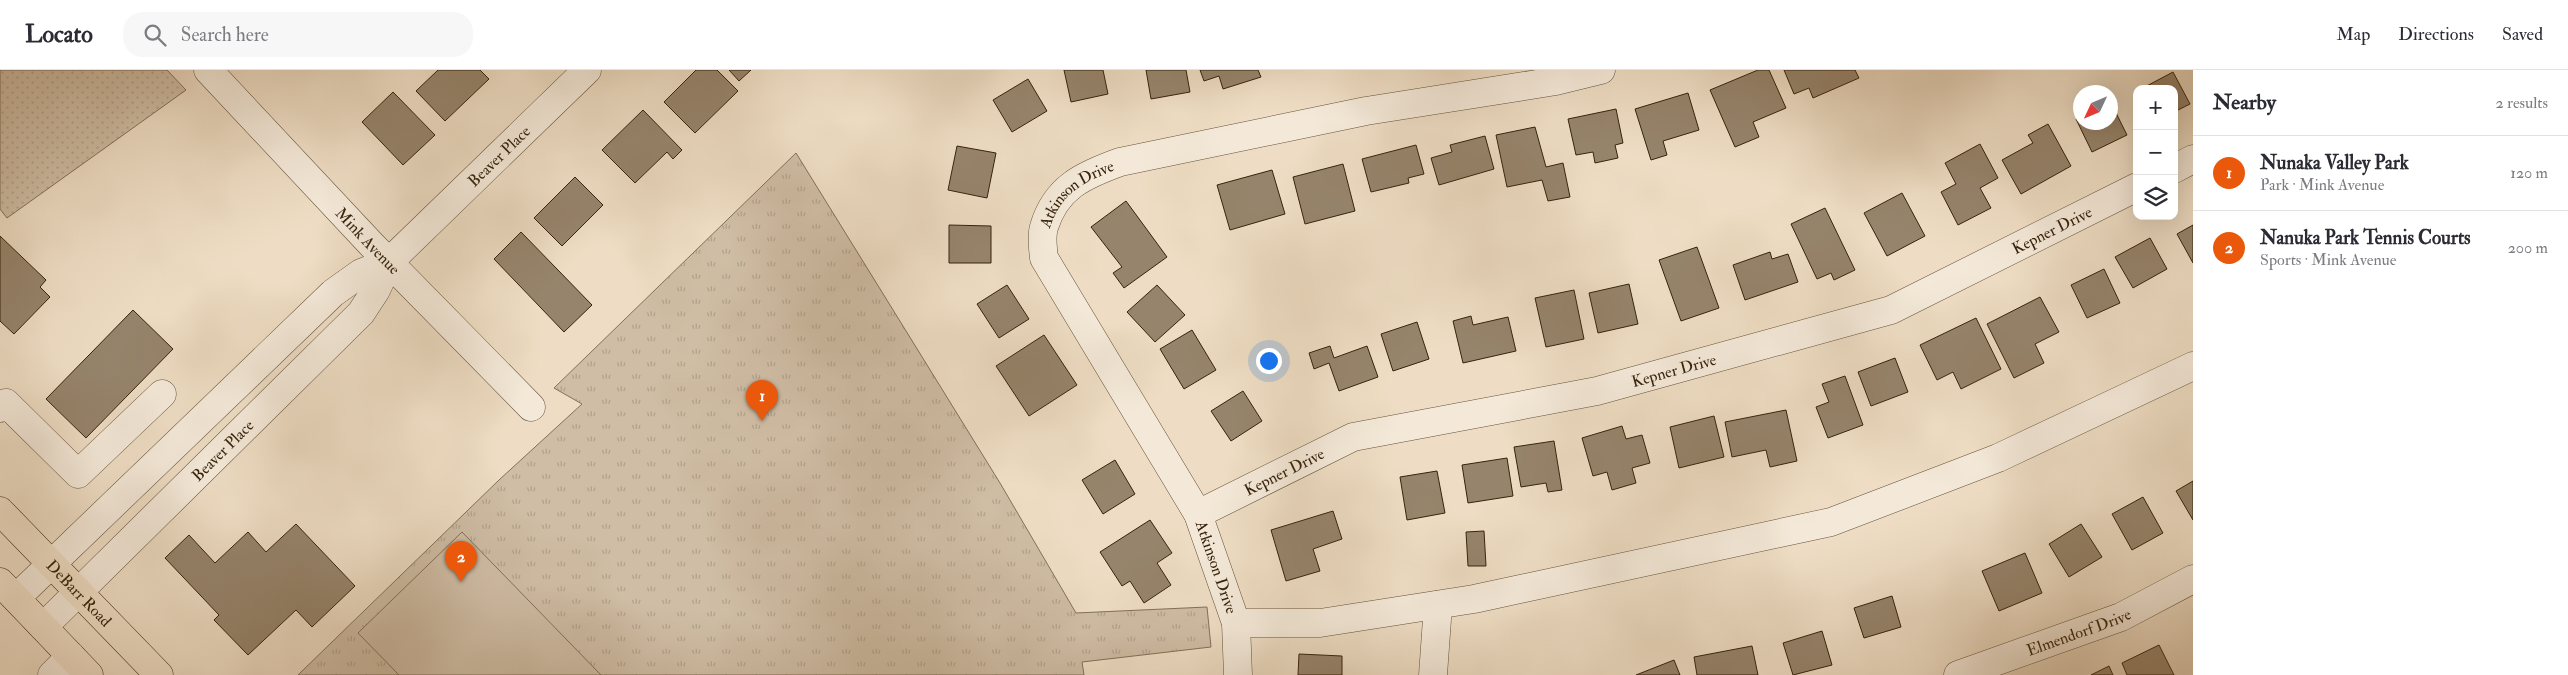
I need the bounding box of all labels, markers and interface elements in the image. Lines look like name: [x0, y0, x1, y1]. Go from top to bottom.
search box: [123, 12, 473, 57]
text: Locato: [25, 19, 93, 50]
icon: search: [141, 21, 169, 49]
text: Search here: [181, 23, 269, 47]
text: Map: [2337, 23, 2370, 46]
text: Directions: [2398, 23, 2474, 46]
text: Saved: [2502, 23, 2543, 46]
north arrow: [2073, 85, 2118, 130]
map controls: [2133, 85, 2178, 220]
button: +: [2133, 85, 2178, 130]
text: Nearby: [2213, 89, 2276, 116]
text: 2 results: [2495, 93, 2548, 113]
street label: Beaver Place: [464, 121, 535, 191]
button: −: [2133, 130, 2178, 175]
text: Nunaka Valley Park: [2260, 151, 2409, 175]
street label: Atkinson Drive: [1035, 156, 1117, 231]
text: 1: [2226, 163, 2232, 183]
text: 120 m: [2510, 163, 2548, 183]
button: layers: [2133, 175, 2178, 220]
text: Park · Mink Avenue: [2260, 175, 2384, 195]
street label: Kepner Drive: [2009, 202, 2096, 259]
street label: Mink Avenue: [331, 203, 404, 279]
text: Nanuka Park Tennis Courts: [2260, 226, 2471, 250]
text: 2: [2225, 238, 2233, 258]
text: 200 m: [2508, 238, 2548, 258]
text: Sports · Mink Avenue: [2260, 250, 2397, 270]
your location: [1256, 348, 1282, 374]
street label: Kepner Drive: [1630, 350, 1719, 392]
pin: 1: [746, 380, 778, 421]
street label: Beaver Place: [188, 415, 259, 486]
street label: Kepner Drive: [1241, 444, 1328, 500]
street label: Atkinson Drive: [1190, 517, 1241, 617]
pin: 2: [445, 541, 477, 582]
street label: DeBarr Road: [42, 556, 116, 631]
street label: Elmendorf Drive: [2024, 604, 2135, 661]

